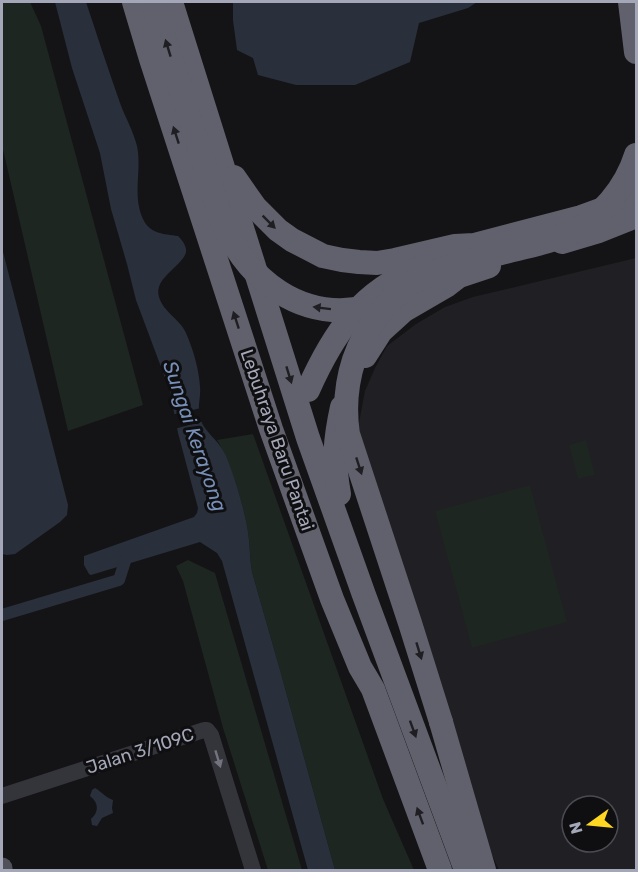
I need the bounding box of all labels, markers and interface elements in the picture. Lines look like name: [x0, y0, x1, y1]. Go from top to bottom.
one-way arrow: [163, 39, 172, 57]
one-way arrow: [171, 126, 180, 144]
one-way arrow: [262, 214, 276, 228]
one-way arrow: [313, 303, 332, 312]
one-way arrow: [231, 311, 240, 329]
street label: Lebuhraya Baru Pantai: [236, 346, 318, 534]
water label: Sungai Kerayong: [158, 357, 232, 515]
one-way arrow: [285, 366, 294, 384]
one-way arrow: [355, 457, 364, 475]
one-way arrow: [415, 642, 424, 660]
one-way arrow: [409, 720, 419, 738]
street label: Jalan 3/109C: [83, 723, 197, 779]
one-way arrow: [214, 750, 223, 768]
north arrow: [560, 794, 620, 854]
one-way arrow: [415, 806, 425, 824]
text: N: [565, 820, 587, 836]

